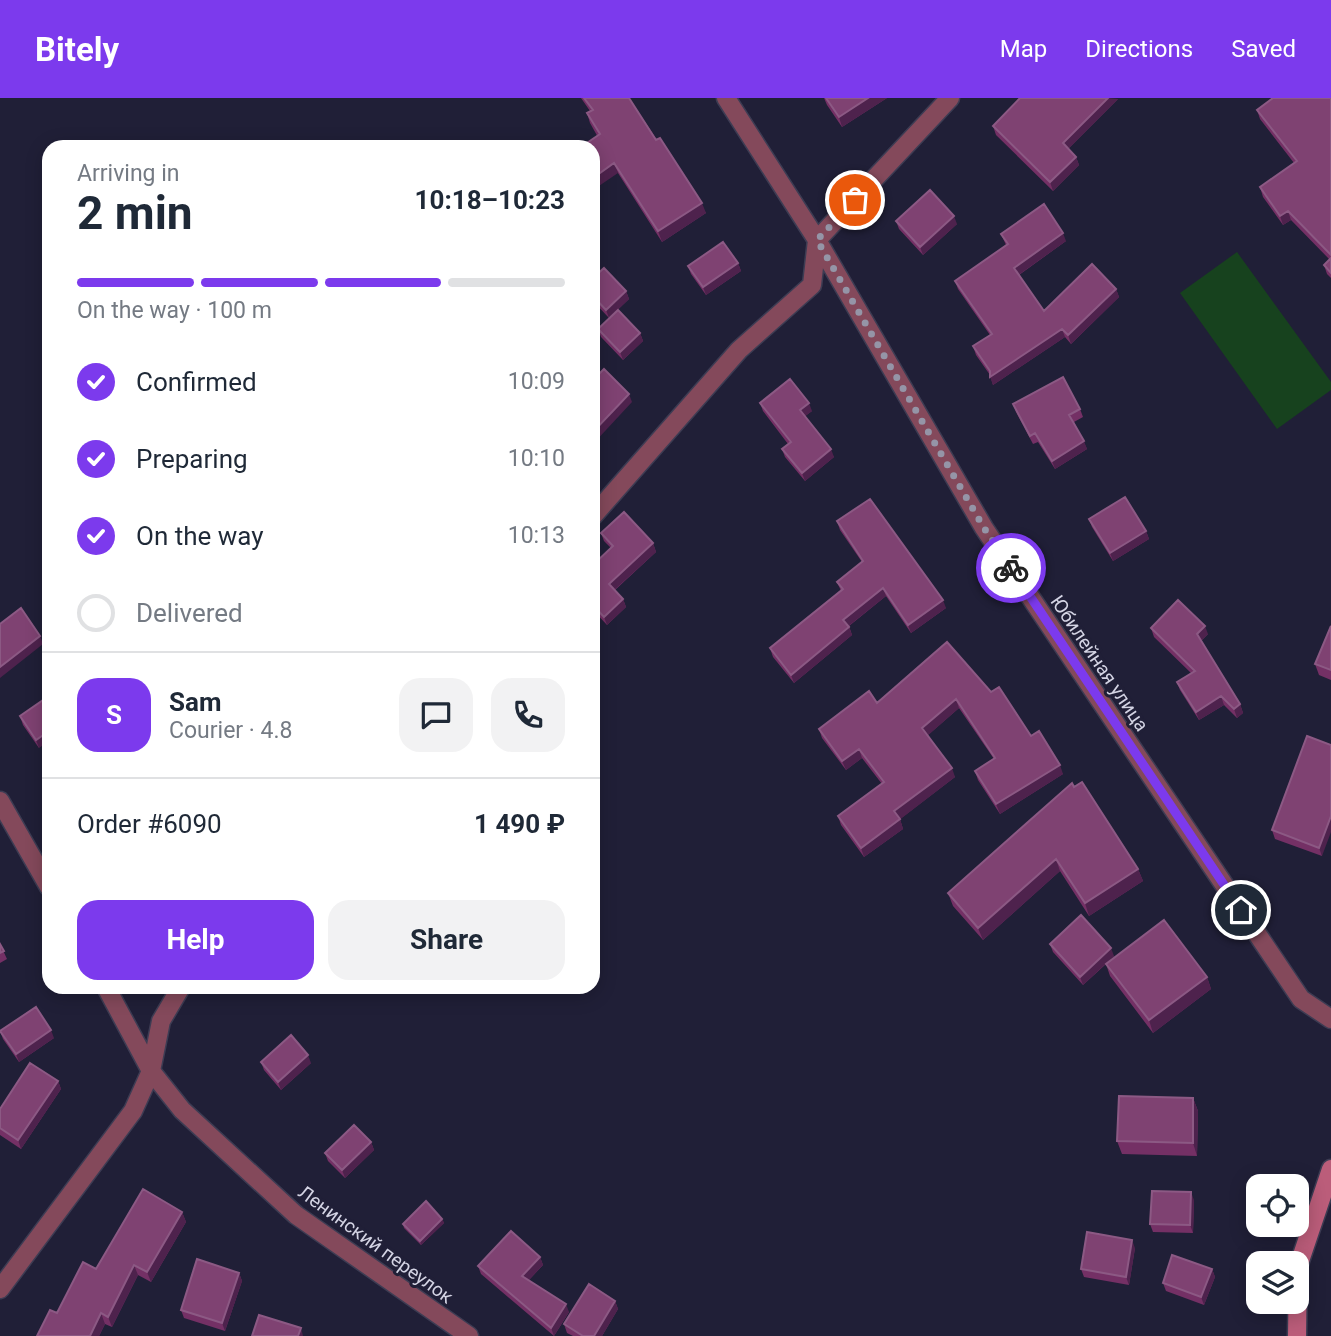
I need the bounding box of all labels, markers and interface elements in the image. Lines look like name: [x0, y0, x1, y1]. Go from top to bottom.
text: Bitely: [35, 30, 119, 69]
text: Map: [1000, 35, 1047, 63]
text: Directions: [1085, 35, 1193, 63]
text: Saved: [1231, 35, 1296, 63]
text: Arriving in: [77, 160, 180, 187]
pin: [825, 170, 885, 230]
icon: bag: [836, 181, 874, 219]
text: 10:18–10:23: [415, 185, 565, 215]
text: 2 min: [77, 186, 193, 240]
text: On the way · 100 m: [77, 297, 272, 324]
icon: check: [77, 363, 115, 401]
text: Confirmed: [136, 367, 257, 397]
text: 10:09: [508, 368, 565, 395]
icon: check: [77, 440, 115, 478]
text: Preparing: [136, 444, 248, 474]
text: 10:10: [508, 445, 565, 472]
icon: check: [77, 517, 115, 555]
text: On the way: [136, 521, 264, 551]
text: 10:13: [508, 522, 565, 549]
courier: [976, 533, 1046, 603]
icon: bike: [992, 549, 1030, 587]
street label: Юбилейная улица: [1046, 591, 1154, 736]
text: Delivered: [136, 598, 243, 628]
button: chat: [399, 678, 473, 752]
button: phone: [491, 678, 565, 752]
text: Sam: [169, 687, 221, 717]
text: S: [106, 700, 122, 730]
text: Courier · 4.8: [169, 717, 292, 744]
text: Order #6090: [77, 809, 222, 839]
text: 1 490 ₽: [474, 809, 565, 839]
pin: [1211, 880, 1271, 940]
icon: home: [1222, 891, 1260, 929]
button: Help: [77, 900, 314, 980]
button: Share: [328, 900, 565, 980]
map controls: [1246, 1174, 1309, 1314]
button: locate: [1246, 1174, 1309, 1237]
street label: Ленинский переулок: [294, 1181, 458, 1309]
button: layers: [1246, 1251, 1309, 1314]

